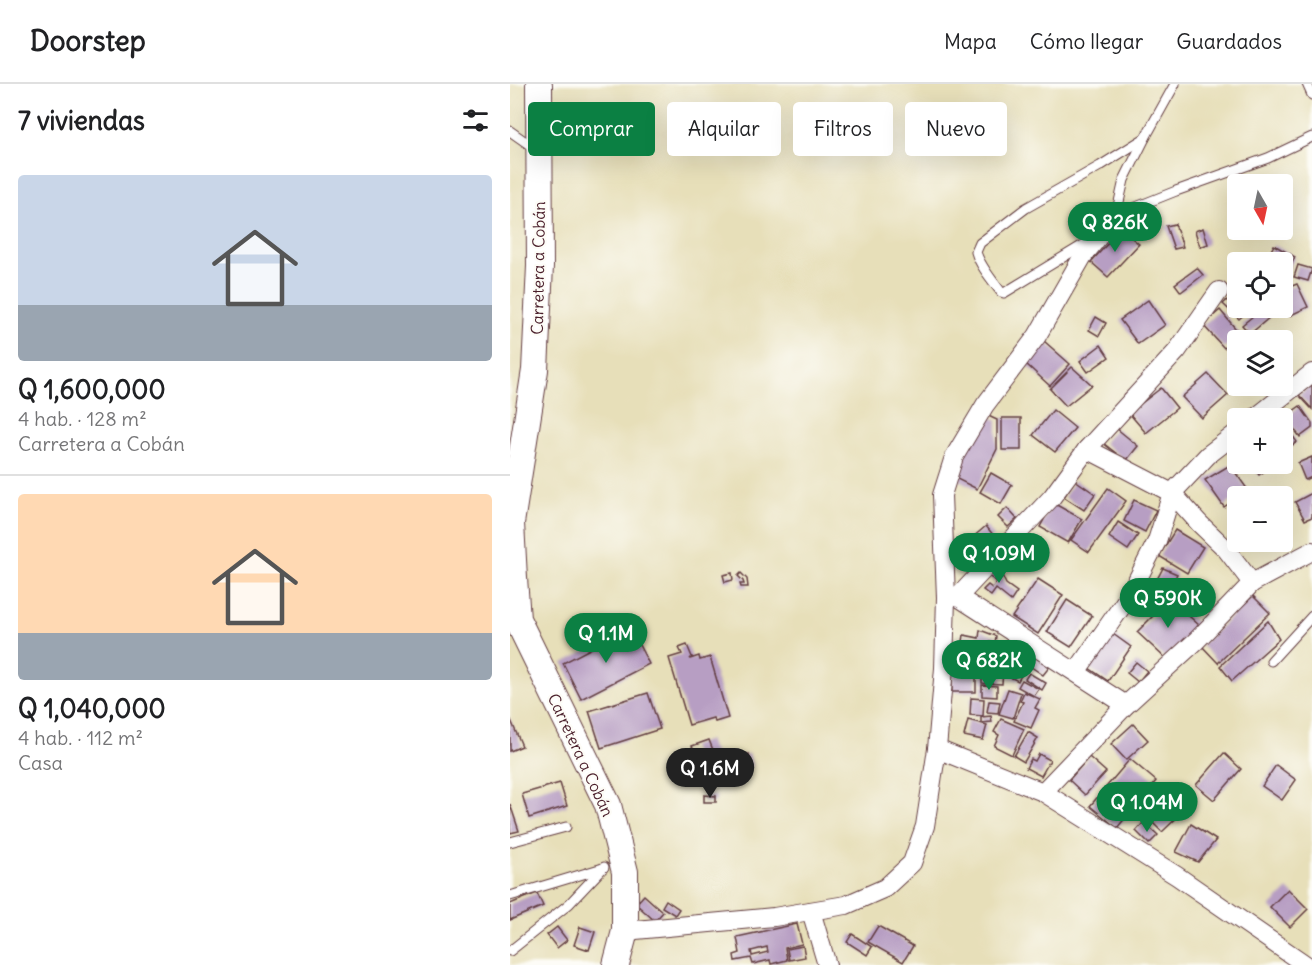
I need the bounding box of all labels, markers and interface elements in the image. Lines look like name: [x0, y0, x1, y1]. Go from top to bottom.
text: Doorstep: [30, 23, 146, 59]
text: Mapa: [944, 28, 997, 55]
text: Cómo llegar: [1030, 28, 1143, 55]
text: Guardados: [1176, 28, 1282, 55]
chip: Comprar: [528, 102, 655, 156]
chip: Alquilar: [667, 102, 781, 156]
chip: Filtros: [793, 102, 893, 156]
chip: Nuevo: [905, 102, 1007, 156]
text: 7 viviendas: [18, 104, 145, 137]
icon: filters: [459, 104, 492, 137]
north arrow: [1227, 174, 1293, 240]
map controls: [1227, 174, 1293, 552]
street label: Carretera a Cobán: [527, 201, 549, 335]
pin: Q 826K: [1066, 202, 1164, 253]
text: Q 826K: [1082, 209, 1148, 234]
icon: home: [201, 214, 309, 322]
button: locate: [1227, 252, 1293, 318]
button: layers: [1227, 330, 1293, 396]
text: Q 1,600,000: [18, 373, 166, 406]
text: 4 hab. · 128 m²: [18, 406, 147, 431]
button: +: [1227, 408, 1293, 474]
text: Carretera a Cobán: [18, 431, 185, 456]
button: −: [1227, 486, 1293, 552]
icon: home: [201, 533, 309, 641]
pin: Q 1.09M: [944, 533, 1054, 584]
text: Q 1.09M: [963, 540, 1035, 565]
pin: Q 590K: [1119, 578, 1217, 629]
text: Q 590K: [1134, 585, 1202, 610]
pin: Q 1.1M: [557, 613, 655, 664]
text: Q 1.1M: [578, 620, 634, 645]
pin: Q 682K: [940, 640, 1038, 691]
text: Q 682K: [956, 647, 1022, 672]
street label: Carretera a Cobán: [544, 690, 618, 820]
text: Q 1,040,000: [18, 692, 166, 725]
text: 4 hab. · 112 m²: [18, 725, 143, 750]
pin: Q 1.6M: [661, 748, 759, 799]
text: Casa: [18, 750, 63, 775]
text: Q 1.6M: [680, 755, 740, 780]
pin: Q 1.04M: [1092, 782, 1202, 833]
text: Q 1.04M: [1111, 789, 1183, 814]

